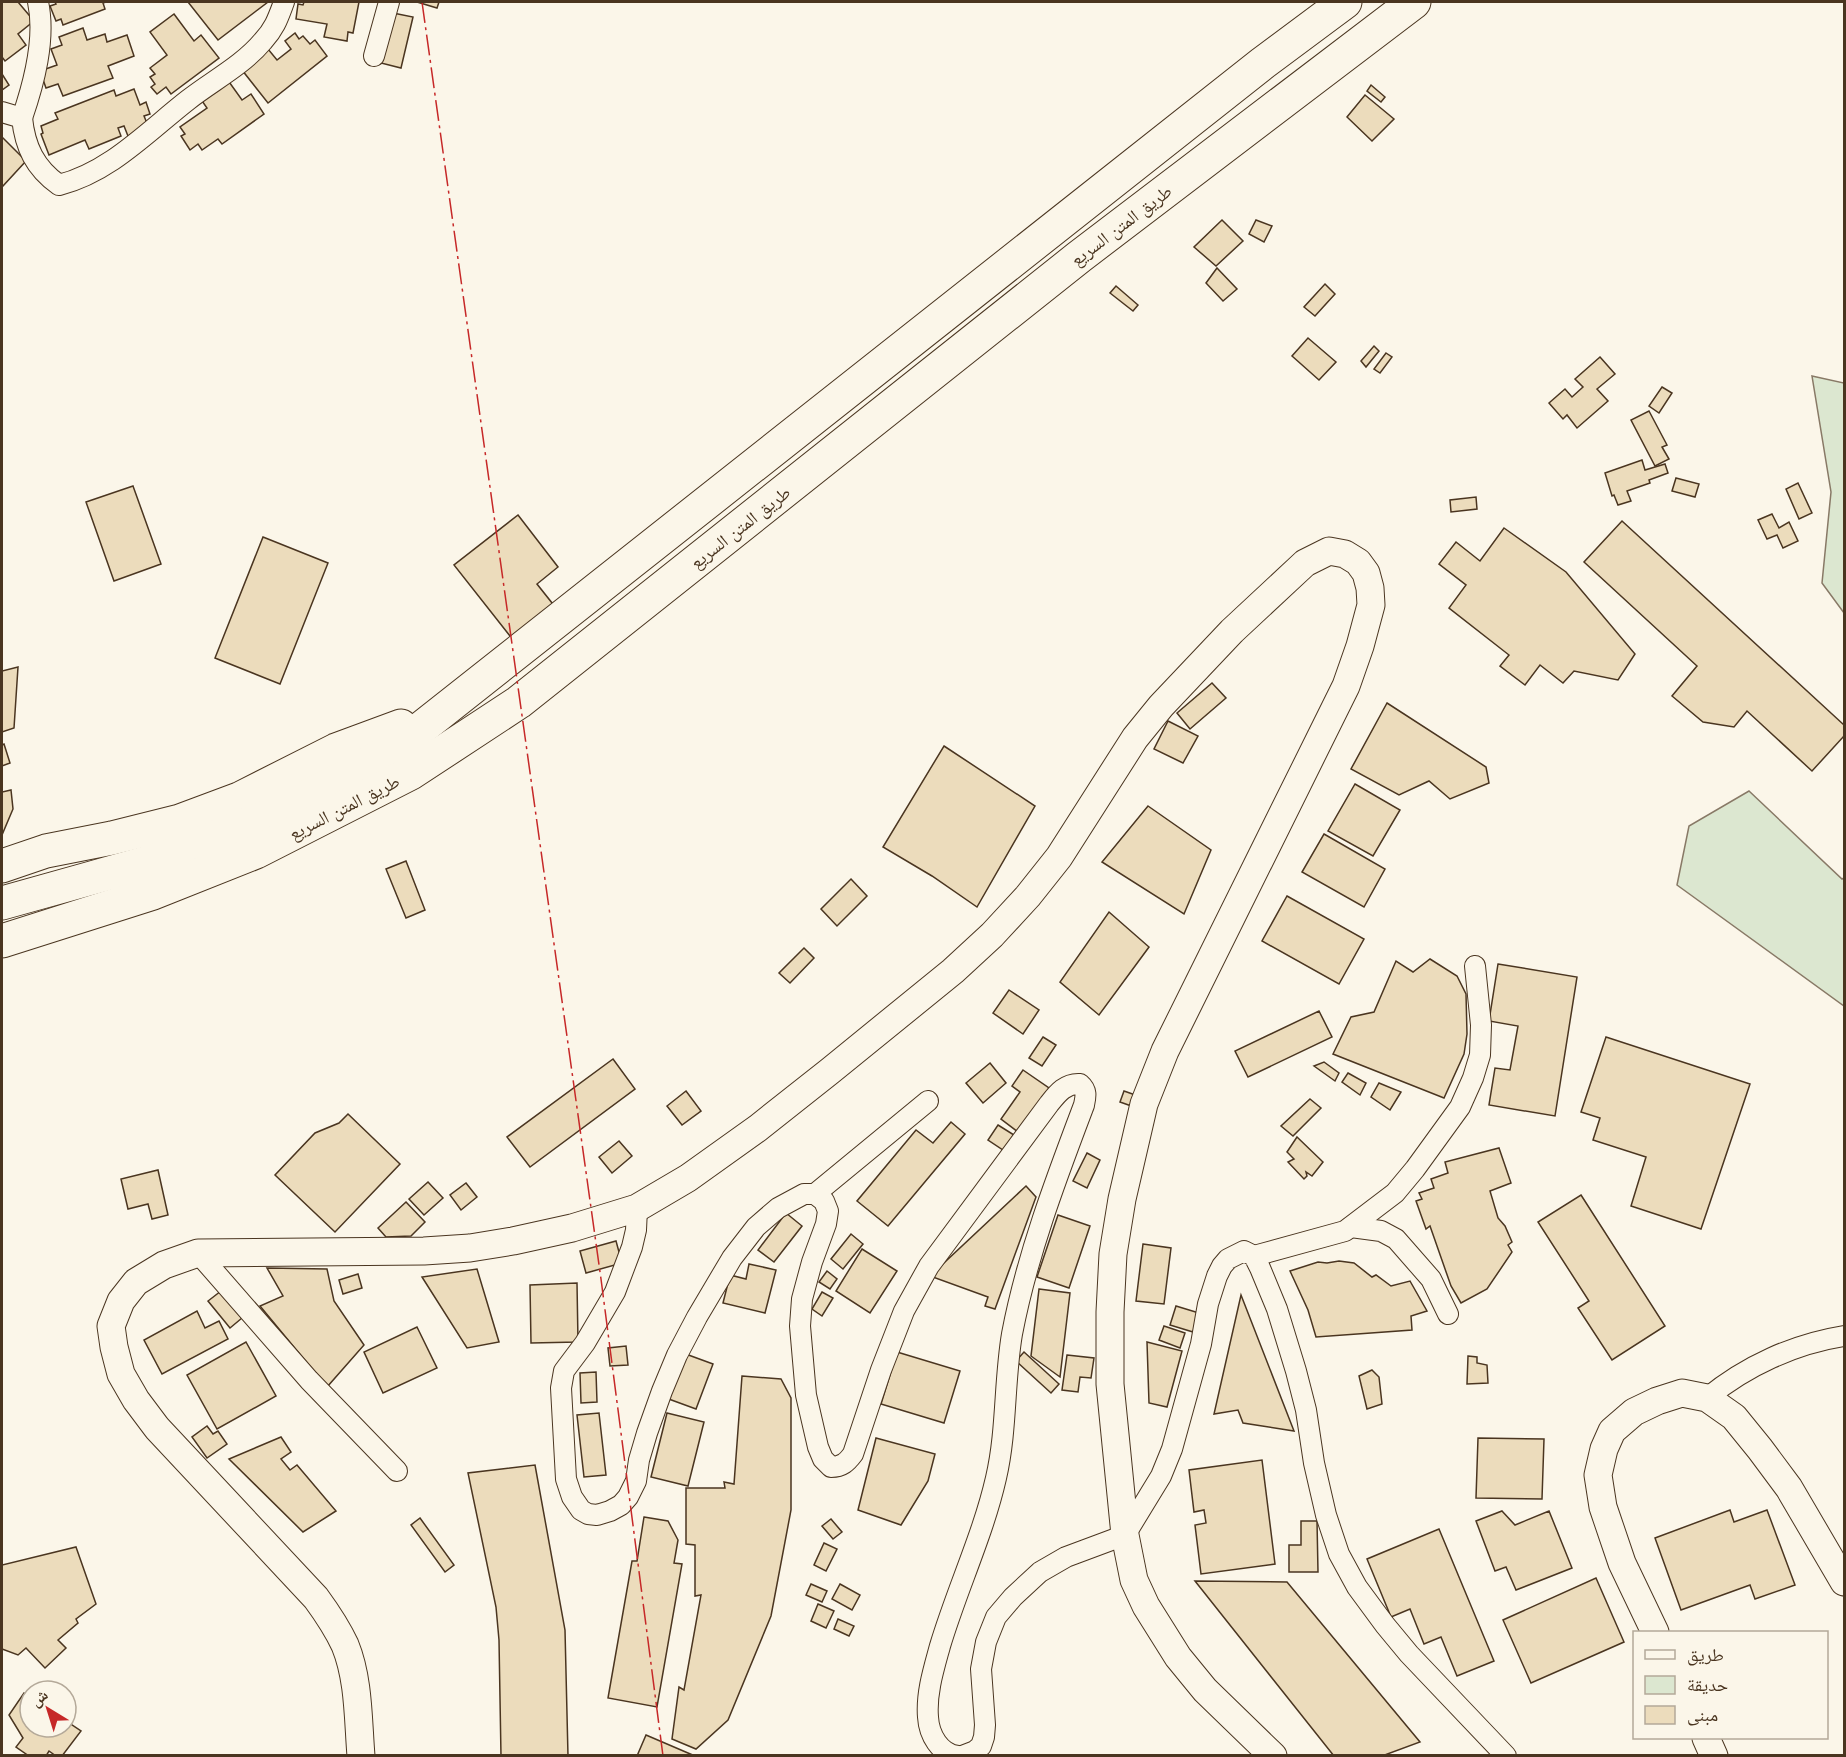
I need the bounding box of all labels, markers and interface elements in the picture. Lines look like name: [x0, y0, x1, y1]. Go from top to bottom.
street label: طريق المتن السريع: [1066, 179, 1177, 271]
street label: طريق المتن السريع: [685, 481, 795, 574]
street label: طريق المتن السريع: [285, 769, 404, 846]
legend: [1633, 1631, 1828, 1739]
text: طريق: [1687, 1643, 1724, 1666]
text: حديقة: [1687, 1673, 1728, 1696]
north arrow: [18, 1679, 78, 1739]
text: ش: [26, 1684, 52, 1710]
text: مبنى: [1687, 1703, 1718, 1726]

